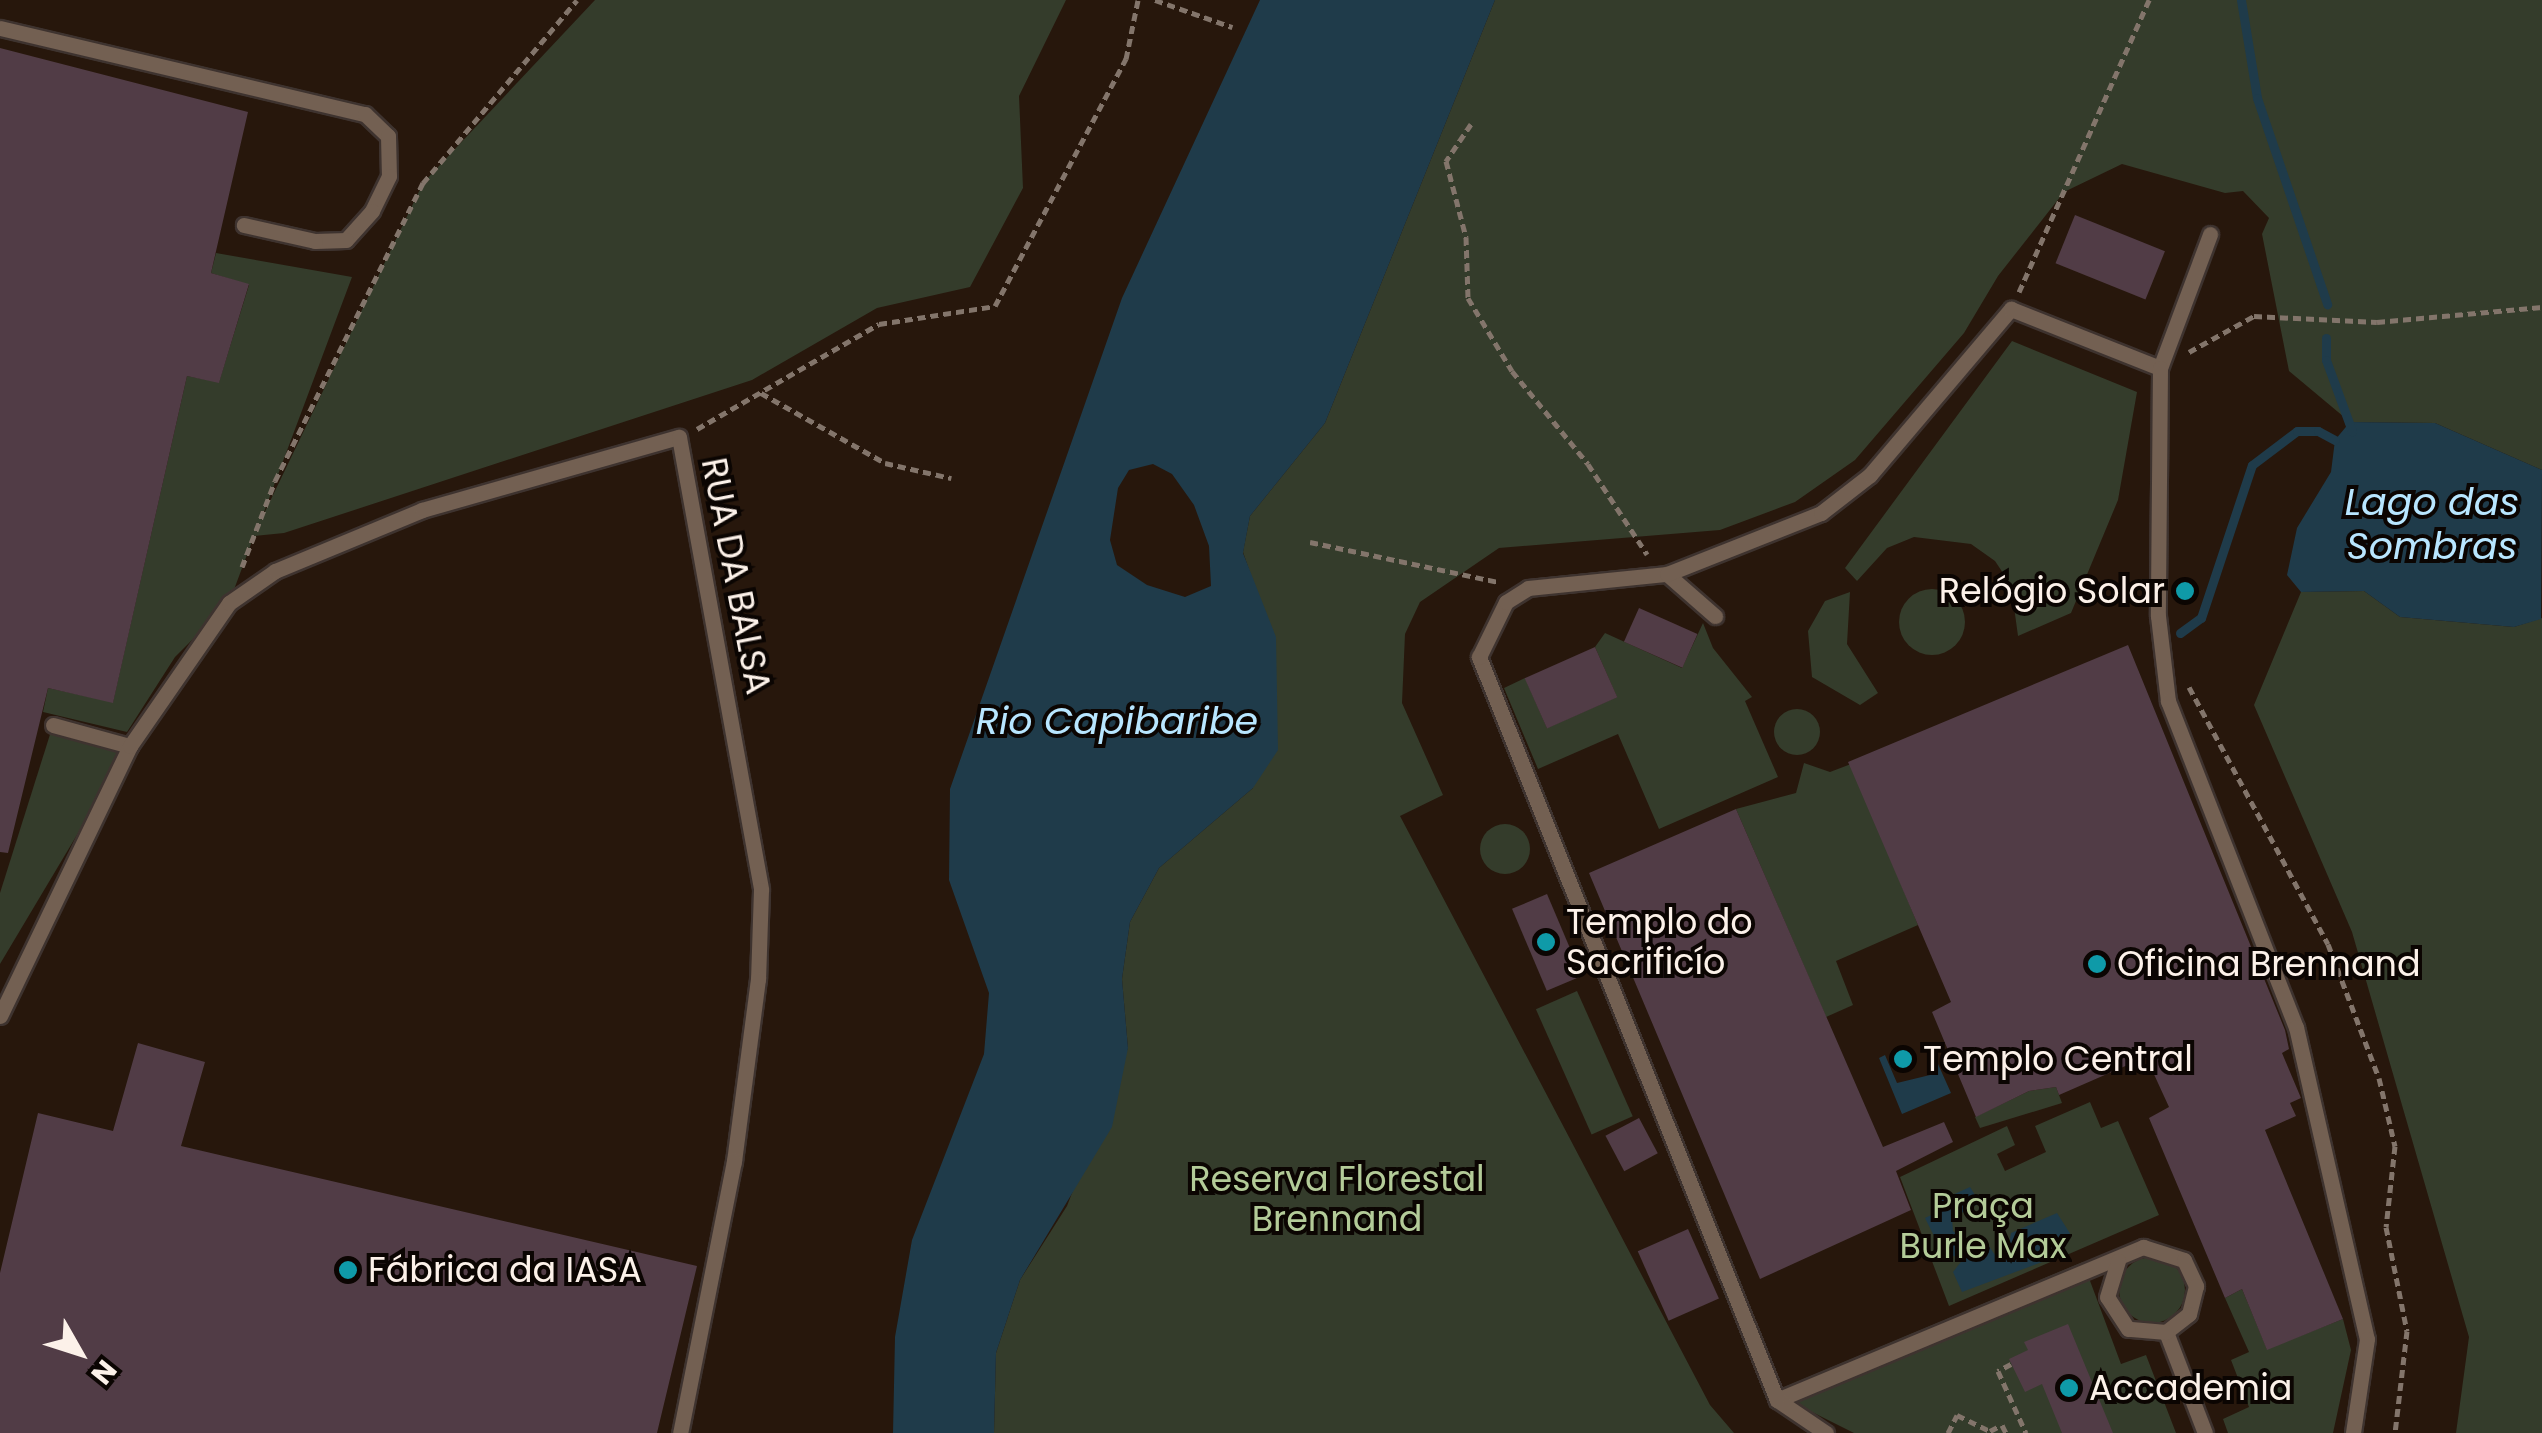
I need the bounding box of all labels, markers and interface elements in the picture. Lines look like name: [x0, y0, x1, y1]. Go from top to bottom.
street label: RUA DA BALSA: [693, 454, 779, 698]
water label: Lago das Sombras: [2345, 479, 2519, 568]
place label: Relógio Solar: [1939, 570, 2165, 612]
marker: Relógio Solar: [2174, 580, 2196, 602]
water label: Rio Capibaribe: [976, 698, 1258, 744]
place label: Templo do Sacrificío: [1566, 901, 1753, 983]
marker: Templo do Sacrificío: [1535, 931, 1557, 953]
place label: Oficina Brennand: [2117, 943, 2421, 985]
marker: Oficina Brennand: [2086, 953, 2108, 975]
place label: Templo Central: [1923, 1038, 2193, 1080]
marker: Templo Central: [1892, 1048, 1914, 1070]
park label: Reserva Florestal Brennand: [1189, 1158, 1485, 1240]
park label: Praça Burle Max: [1899, 1185, 2067, 1267]
place label: Fábrica da IASA: [368, 1249, 642, 1291]
marker: Fábrica da IASA: [337, 1259, 359, 1281]
north arrow: [30, 1303, 130, 1403]
text: N: [82, 1352, 125, 1393]
place label: Accademia: [2089, 1367, 2292, 1409]
marker: Accademia: [2058, 1377, 2080, 1399]

